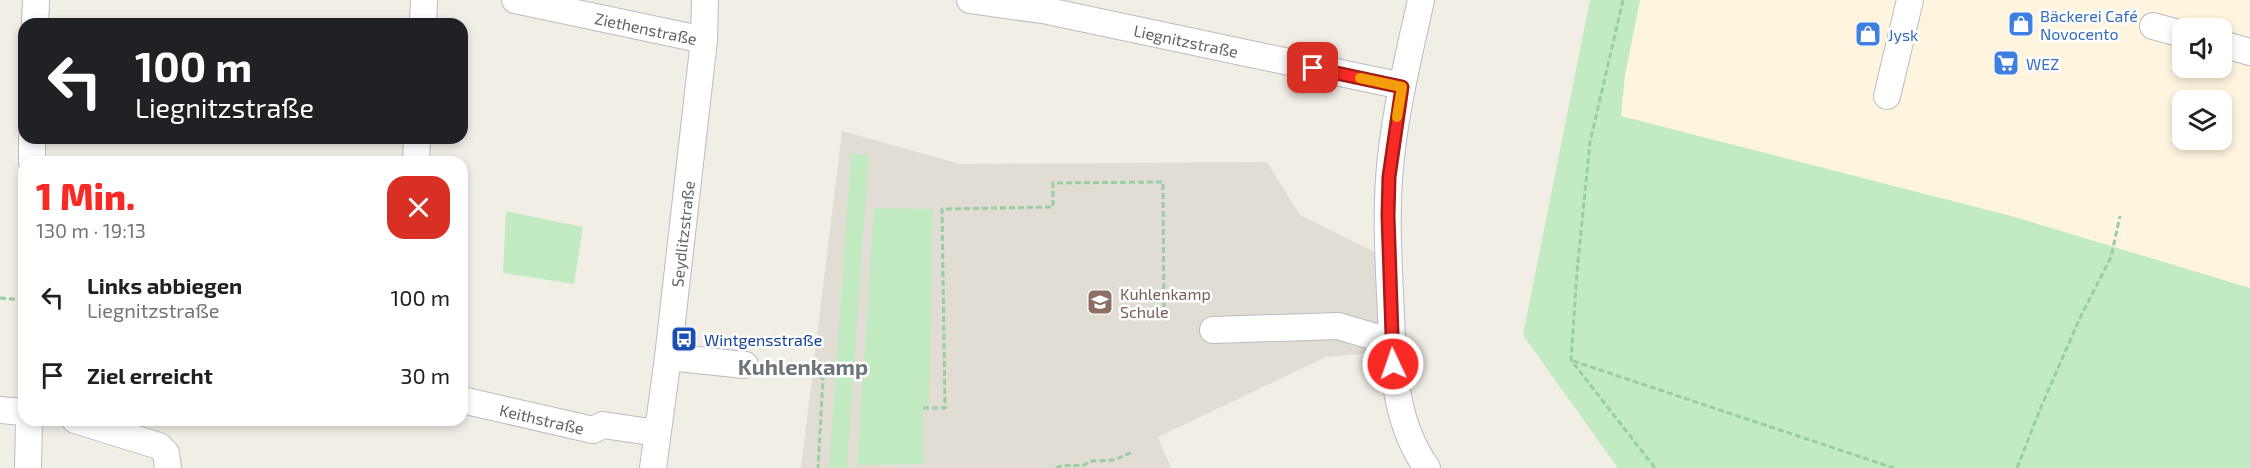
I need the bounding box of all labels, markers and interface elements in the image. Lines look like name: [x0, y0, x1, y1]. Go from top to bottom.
place label: Bäckerei Café Novocento: [2040, 6, 2138, 43]
street label: Ziethenstraße: [593, 8, 699, 48]
shop icon: Bäckerei Café Novocento: [2006, 9, 2036, 39]
map controls: [2172, 18, 2232, 150]
button: sound: [2172, 18, 2232, 78]
shop icon: Jysk: [1853, 19, 1883, 49]
street label: Liegnitzstraße: [1132, 20, 1240, 61]
place label: Jysk: [1888, 25, 1918, 44]
text: 100 m: [135, 40, 252, 90]
icon: left: [36, 42, 114, 120]
pin: [1287, 42, 1338, 93]
supermarket icon: WEZ: [1991, 48, 2021, 78]
icon: arrive: [1296, 51, 1329, 84]
place label: WEZ: [2026, 54, 2059, 73]
button: layers: [2172, 90, 2232, 150]
text: Liegnitzstraße: [135, 91, 314, 123]
text: 1 Min.: [36, 174, 135, 217]
button: close: [387, 176, 450, 239]
street label: Seydlitzstraße: [667, 180, 697, 288]
text: 130 m · 19:13: [36, 218, 146, 242]
text: Links abbiegen: [87, 272, 242, 298]
icon: left: [36, 281, 69, 314]
text: 100 m: [391, 284, 450, 310]
place label: Kuhlenkamp Schule: [1120, 284, 1211, 321]
school or university icon: Kuhlenkamp Schule: [1085, 287, 1115, 317]
text: Liegnitzstraße: [87, 298, 220, 322]
bus stop icon: Wintgensstraße: [669, 324, 699, 354]
place label: Wintgensstraße: [704, 330, 822, 349]
position arrow: [1361, 332, 1425, 396]
district label: Kuhlenkamp: [738, 353, 868, 379]
icon: arrive: [36, 359, 69, 392]
text: Ziel erreicht: [87, 362, 213, 388]
text: 30 m: [400, 362, 450, 388]
street label: Keithstraße: [498, 399, 586, 437]

